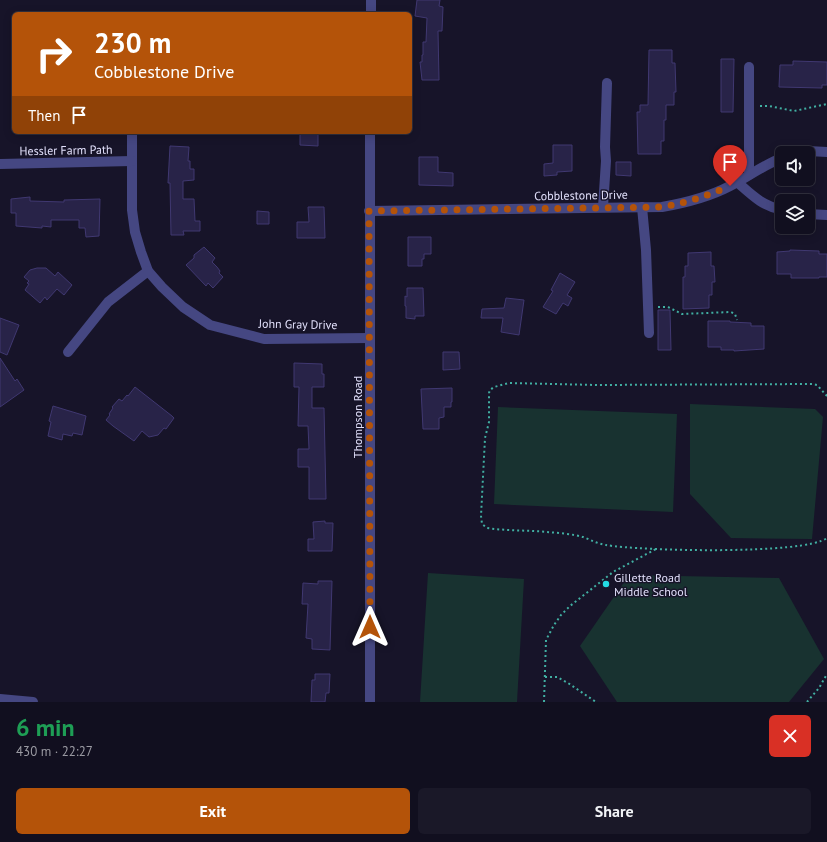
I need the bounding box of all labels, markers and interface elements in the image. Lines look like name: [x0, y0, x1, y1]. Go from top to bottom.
text: 230 m: [94, 24, 171, 61]
icon: right: [28, 28, 80, 80]
text: Cobblestone Drive: [94, 60, 234, 83]
icon: arrive: [68, 104, 90, 126]
text: Then: [28, 106, 60, 125]
street label: Hessler Farm Path: [19, 142, 113, 158]
pin: [713, 145, 747, 186]
map controls: [775, 146, 815, 234]
button: sound: [775, 146, 815, 186]
icon: arrive: [719, 151, 741, 173]
street label: Cobblestone Drive: [534, 187, 628, 203]
button: layers: [775, 194, 815, 234]
street label: John Gray Drive: [257, 316, 338, 332]
street label: Thompson Road: [350, 376, 365, 458]
place label: Gillette Road Middle School: [614, 570, 688, 599]
marker: Gillette Road Middle School: [601, 579, 611, 589]
position arrow: [349, 606, 391, 648]
text: 6 min: [16, 712, 75, 743]
button: close: [769, 715, 811, 757]
text: 430 m · 22:27: [16, 743, 93, 760]
button: Exit: [16, 788, 410, 834]
button: Share: [418, 788, 811, 834]

